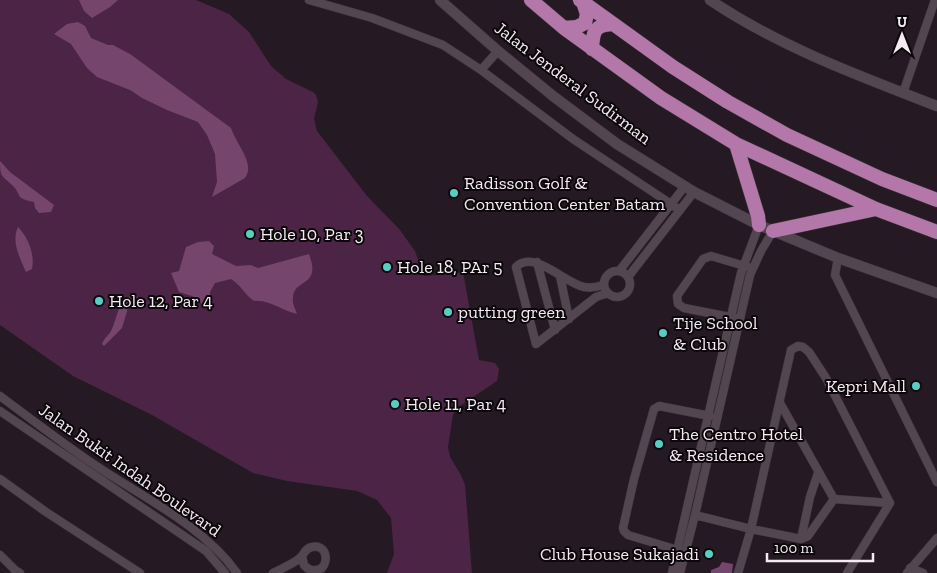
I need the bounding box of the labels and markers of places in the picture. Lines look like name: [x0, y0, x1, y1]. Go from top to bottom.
place label: Radisson Golf & Convention Center Batam: [464, 172, 666, 215]
marker: Radisson Golf & Convention Center Batam: [448, 187, 460, 199]
place label: Hole 10, Par 3: [260, 223, 364, 245]
marker: Hole 10, Par 3: [244, 228, 256, 240]
place label: Hole 18, PAr 5: [397, 256, 503, 278]
marker: Hole 18, PAr 5: [381, 261, 393, 273]
place label: Hole 12, Par 4: [109, 290, 213, 312]
marker: Hole 12, Par 4: [93, 295, 105, 307]
place label: putting green: [458, 301, 566, 323]
marker: putting green: [442, 306, 454, 318]
place label: Tije School & Club: [673, 312, 758, 355]
marker: Tije School & Club: [657, 327, 669, 339]
place label: Kepri Mall: [826, 375, 906, 397]
marker: Kepri Mall: [910, 380, 922, 392]
place label: Hole 11, Par 4: [405, 393, 507, 415]
marker: Hole 11, Par 4: [389, 398, 401, 410]
place label: The Centro Hotel & Residence: [669, 423, 803, 466]
marker: The Centro Hotel & Residence: [653, 438, 665, 450]
place label: Club House Sukajadi: [540, 543, 699, 565]
marker: Club House Sukajadi: [703, 548, 715, 560]

